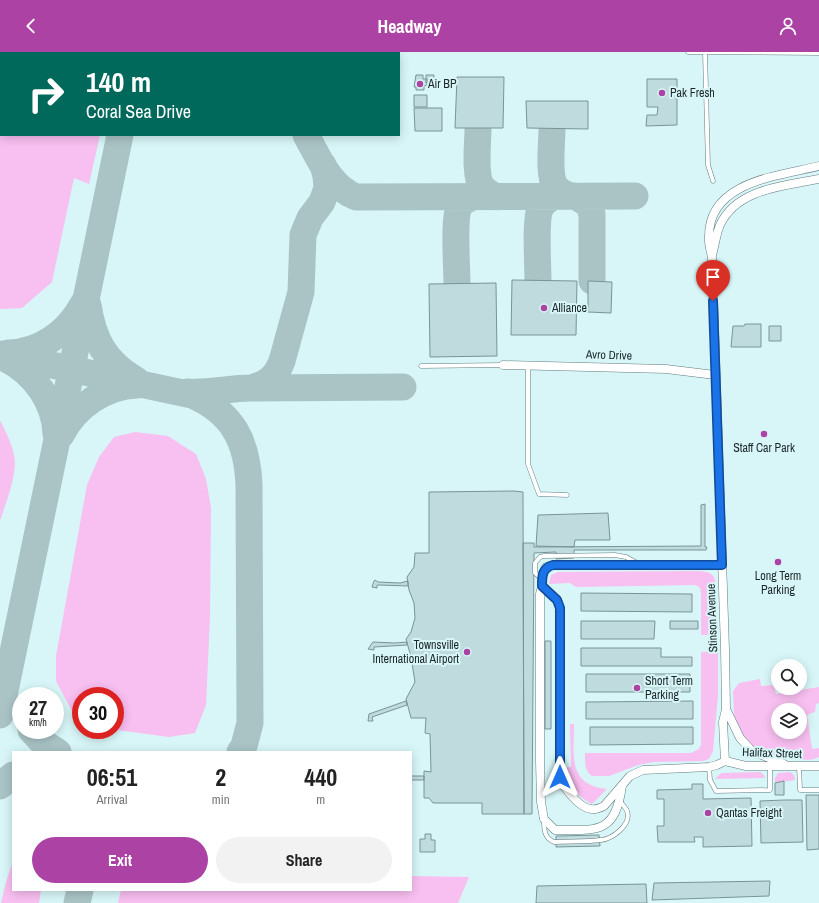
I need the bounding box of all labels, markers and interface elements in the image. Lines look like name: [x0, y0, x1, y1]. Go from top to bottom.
text: Headway: [378, 14, 442, 39]
icon: back: [20, 15, 42, 37]
icon: person: [777, 15, 799, 37]
text: 140 m: [86, 63, 151, 101]
icon: right: [20, 68, 72, 120]
place label: Air BP: [427, 76, 457, 92]
marker: Air BP: [415, 79, 425, 89]
place label: Pak Fresh: [670, 85, 715, 101]
marker: Pak Fresh: [657, 88, 667, 98]
text: Coral Sea Drive: [86, 99, 191, 124]
pin: [696, 260, 730, 301]
icon: arrive: [702, 266, 724, 288]
place label: Alliance: [551, 300, 587, 316]
marker: Alliance: [539, 303, 549, 313]
street label: Avro Drive: [585, 346, 632, 364]
marker: Staff Car Park: [759, 429, 769, 439]
place label: Staff Car Park: [733, 440, 795, 456]
marker: Long Term Parking: [773, 557, 783, 567]
place label: Long Term Parking: [755, 568, 801, 598]
street label: Stinson Avenue: [703, 583, 721, 653]
place label: Townsville International Airport: [373, 637, 459, 667]
marker: Townsville International Airport: [462, 647, 472, 657]
map controls: [771, 659, 807, 739]
button: search: [771, 659, 807, 695]
place label: Short Term Parking: [645, 673, 693, 703]
marker: Short Term Parking: [632, 683, 642, 693]
speed limit sign: 30: [72, 687, 124, 739]
text: 27: [29, 694, 47, 721]
button: layers: [771, 703, 807, 739]
text: km/h: [29, 716, 47, 729]
street label: Halifax Street: [742, 744, 802, 762]
position arrow: [539, 756, 581, 798]
text: 06:51: [87, 761, 137, 793]
text: 2: [215, 761, 226, 793]
text: 440: [304, 761, 337, 793]
text: Arrival: [97, 791, 127, 808]
text: min: [212, 791, 230, 808]
text: m: [316, 791, 325, 808]
place label: Qantas Freight: [716, 805, 782, 821]
marker: Qantas Freight: [703, 808, 713, 818]
button: Exit: [32, 837, 208, 883]
button: Share: [216, 837, 392, 883]

